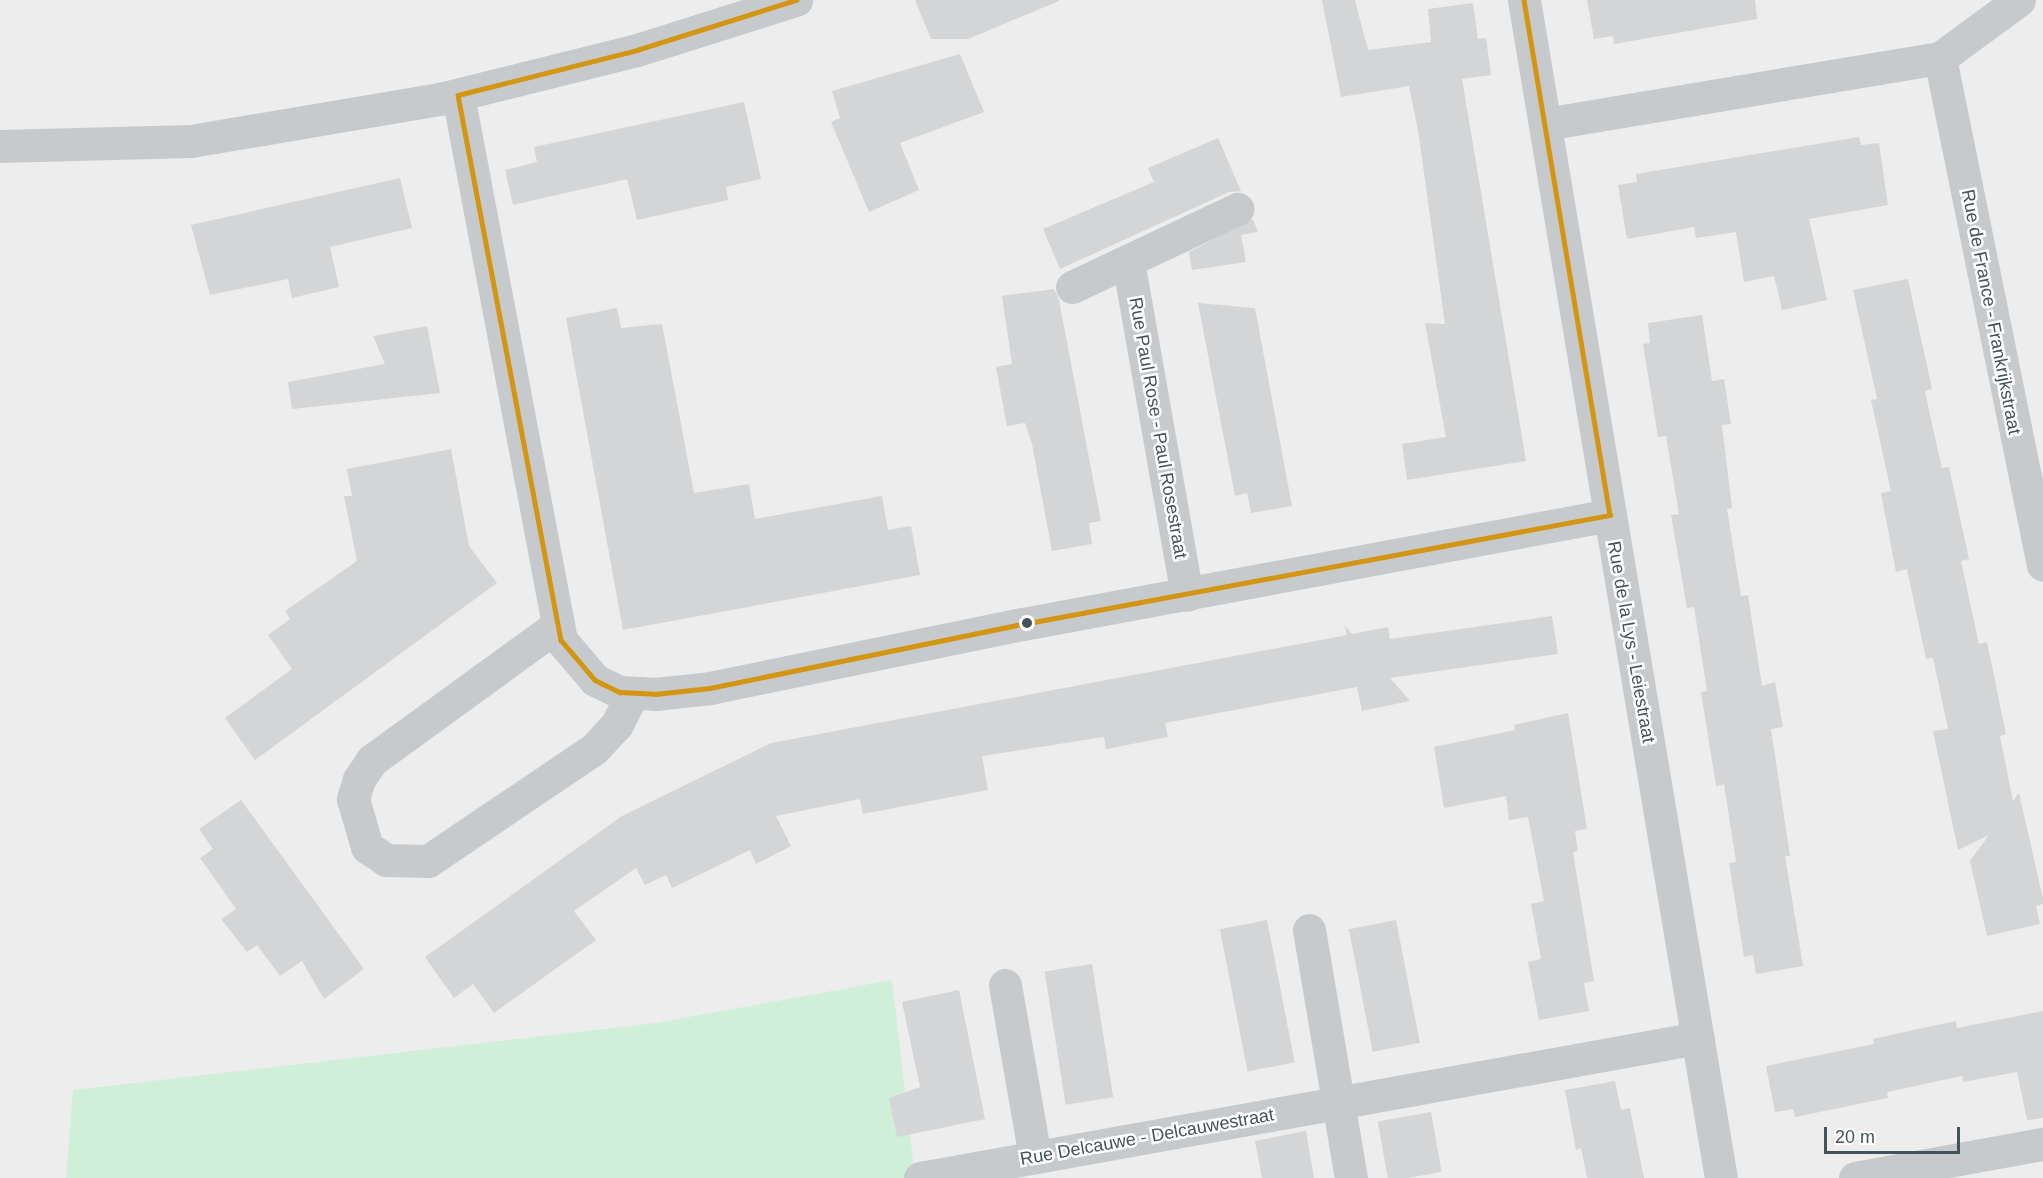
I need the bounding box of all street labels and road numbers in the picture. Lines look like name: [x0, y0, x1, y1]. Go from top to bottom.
street label: Rue de France - Frankrijkstraat: [1957, 188, 2025, 436]
street label: Rue Paul Rose - Paul Rosestraat: [1124, 296, 1192, 560]
street label: Rue de la Lys - Leiestraat: [1603, 539, 1659, 745]
street label: Rue Delcauwe - Delcauwestraat: [1019, 1104, 1275, 1170]

